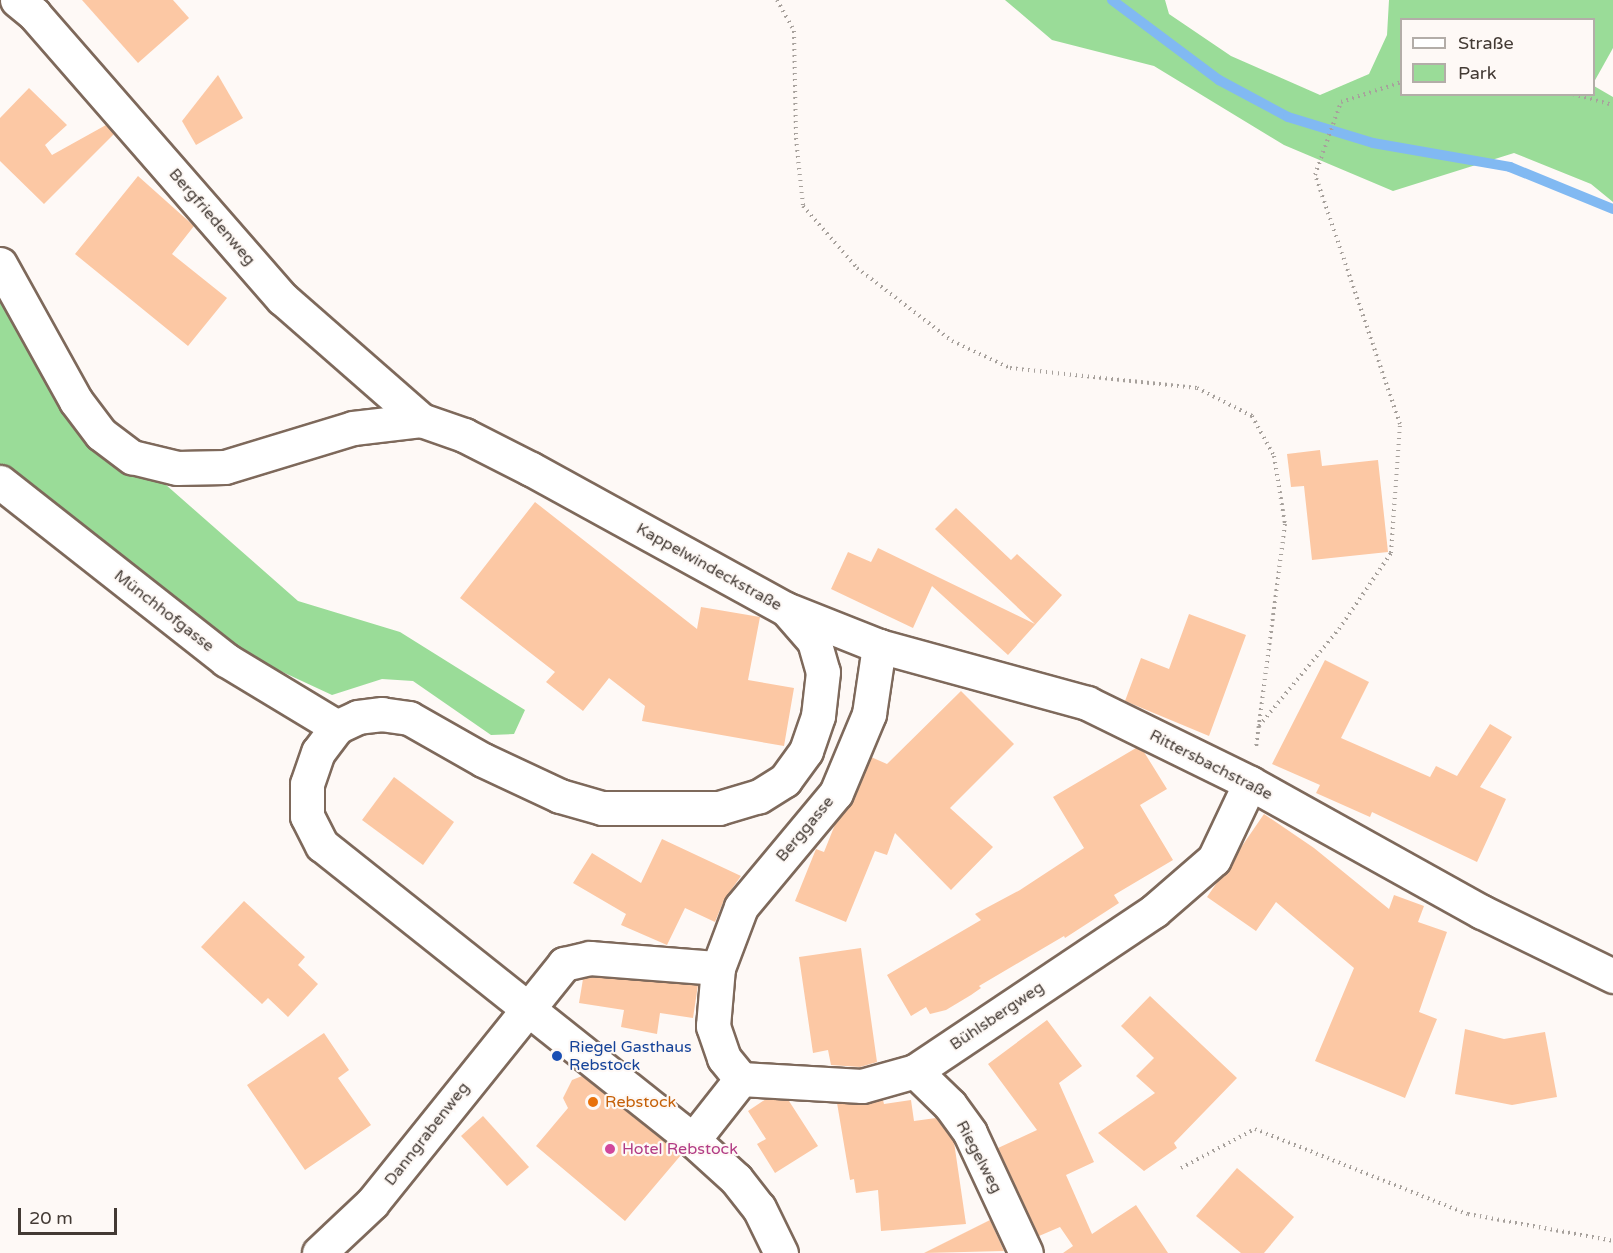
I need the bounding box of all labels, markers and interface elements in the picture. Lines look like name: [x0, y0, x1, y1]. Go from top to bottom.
legend: [1400, 18, 1595, 96]
text: Straße: [1458, 32, 1514, 54]
text: Park: [1458, 62, 1496, 84]
street label: Bergfriedenweg: [165, 165, 259, 269]
street label: Kappelwindeckstraße: [633, 519, 785, 615]
street label: Münchhofgasse: [110, 566, 218, 656]
street label: Rittersbachstraße: [1146, 726, 1276, 804]
street label: Berggasse: [772, 792, 838, 866]
street label: Bühlsbergweg: [946, 978, 1048, 1054]
place label: Riegel Gasthaus Rebstock: [569, 1037, 692, 1075]
marker: Riegel Gasthaus Rebstock: [550, 1049, 564, 1063]
street label: Danngrabenweg: [381, 1078, 473, 1190]
place label: Rebstock: [605, 1092, 676, 1112]
marker: Rebstock: [586, 1095, 600, 1109]
street label: Riegelweg: [952, 1117, 1006, 1197]
place label: Hotel Rebstock: [622, 1139, 738, 1159]
marker: Hotel Rebstock: [603, 1142, 617, 1156]
scale bar: [21, 1196, 120, 1234]
text: 20 m: [29, 1207, 73, 1229]

